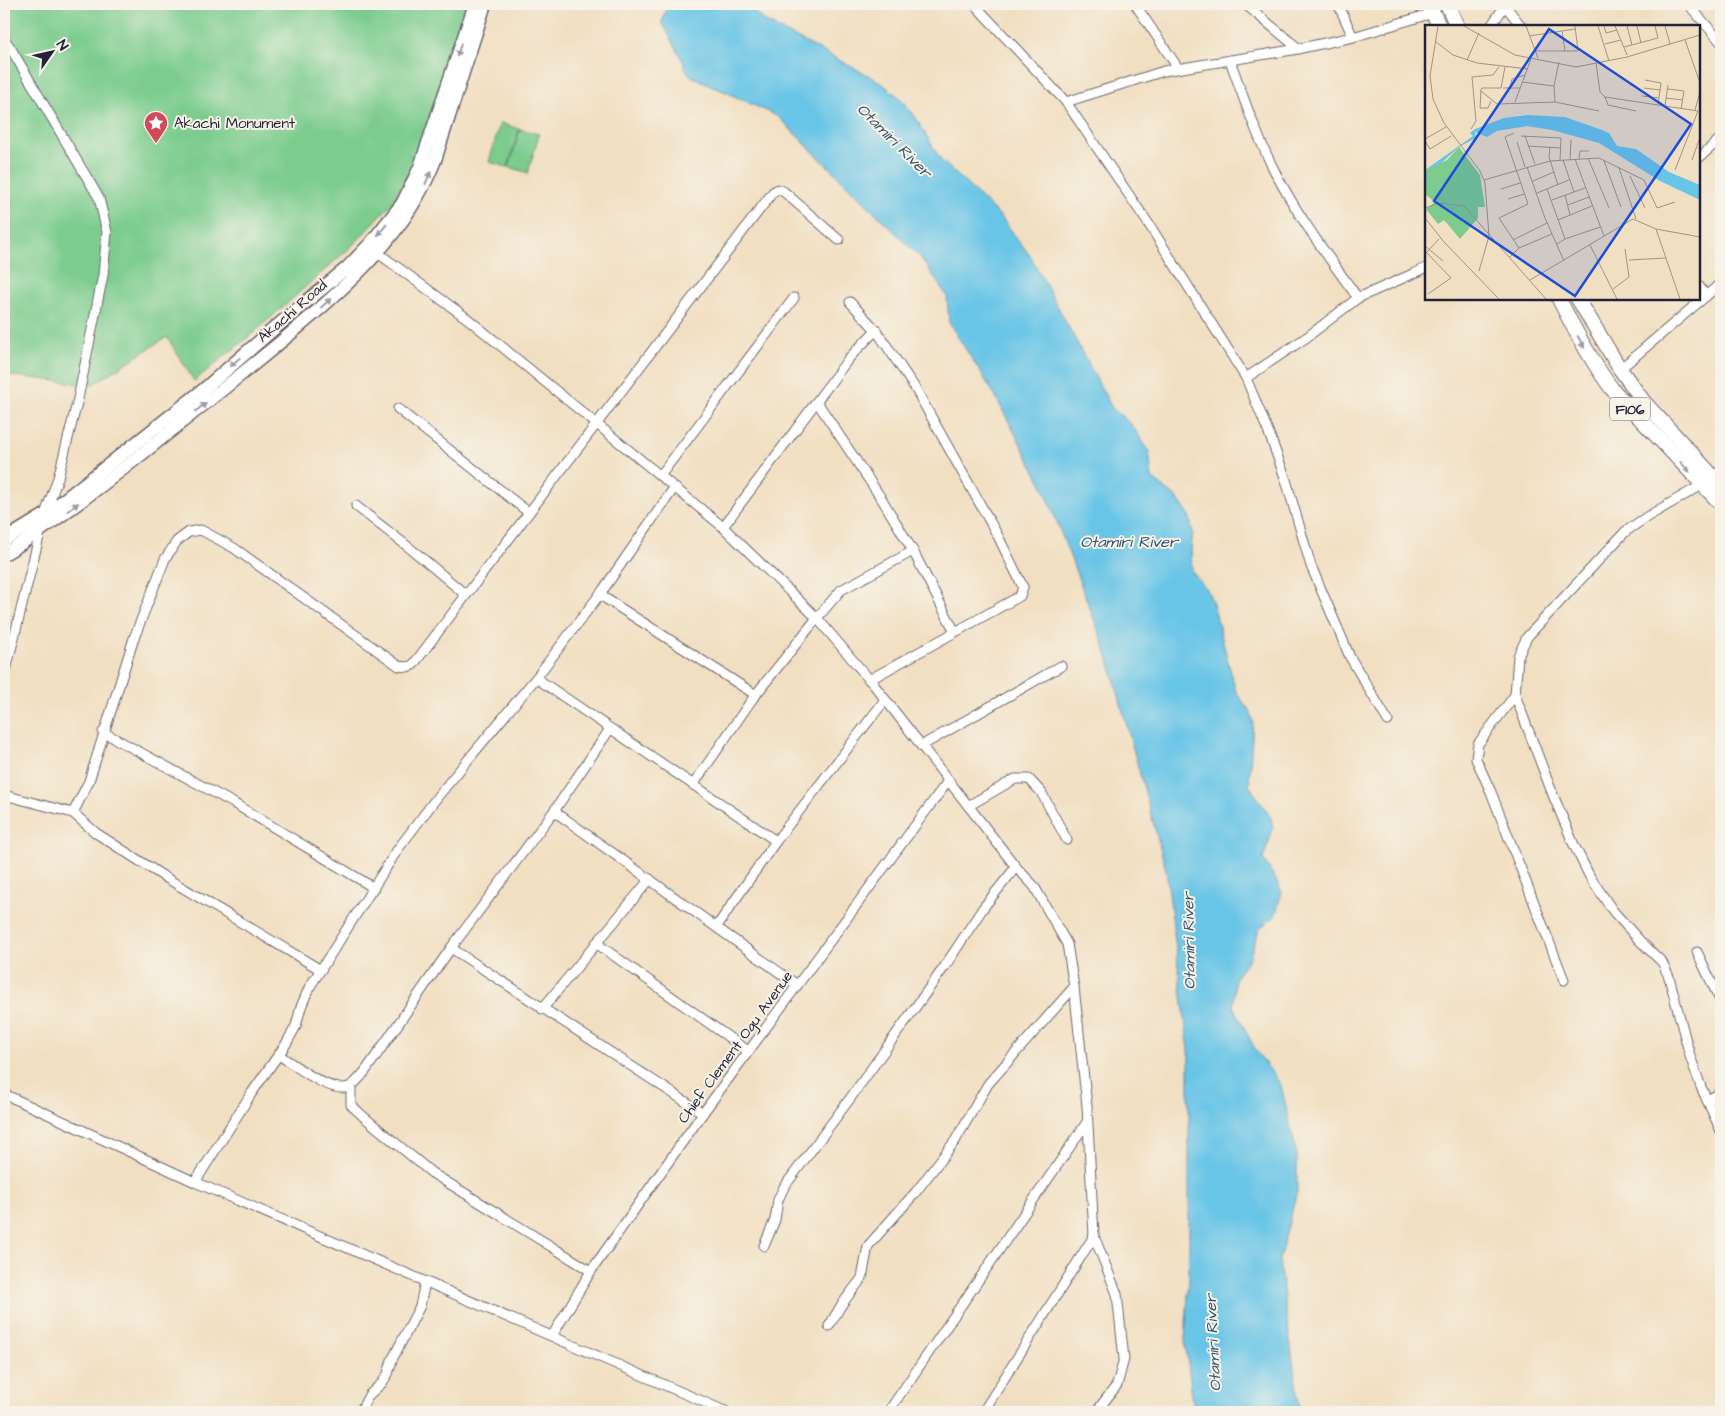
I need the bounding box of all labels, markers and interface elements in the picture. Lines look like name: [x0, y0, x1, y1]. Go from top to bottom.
inset map: [1425, 25, 1700, 300]
north arrow: [28, 28, 78, 78]
text: N: [51, 36, 73, 55]
one-way arrow: [455, 43, 463, 58]
water label: Otamiri River: [852, 98, 938, 184]
place icon: Akachi Monument: [143, 110, 169, 144]
place label: Akachi Monument: [174, 113, 295, 134]
one-way arrow: [424, 171, 432, 185]
one-way arrow: [376, 223, 387, 236]
street label: Akachi Road: [253, 275, 332, 348]
one-way arrow: [320, 298, 333, 309]
one-way arrow: [1577, 335, 1585, 350]
one-way arrow: [229, 356, 242, 367]
road number: F106: [1610, 398, 1650, 420]
one-way arrow: [194, 401, 207, 412]
one-way arrow: [1679, 460, 1691, 472]
one-way arrow: [66, 502, 80, 512]
water label: Otamiri River: [1080, 531, 1180, 553]
water label: Otamiri River: [1177, 890, 1201, 990]
street label: Chief Clement Ogu Avenue: [673, 967, 799, 1128]
water label: Otamiri River: [1199, 1292, 1227, 1392]

